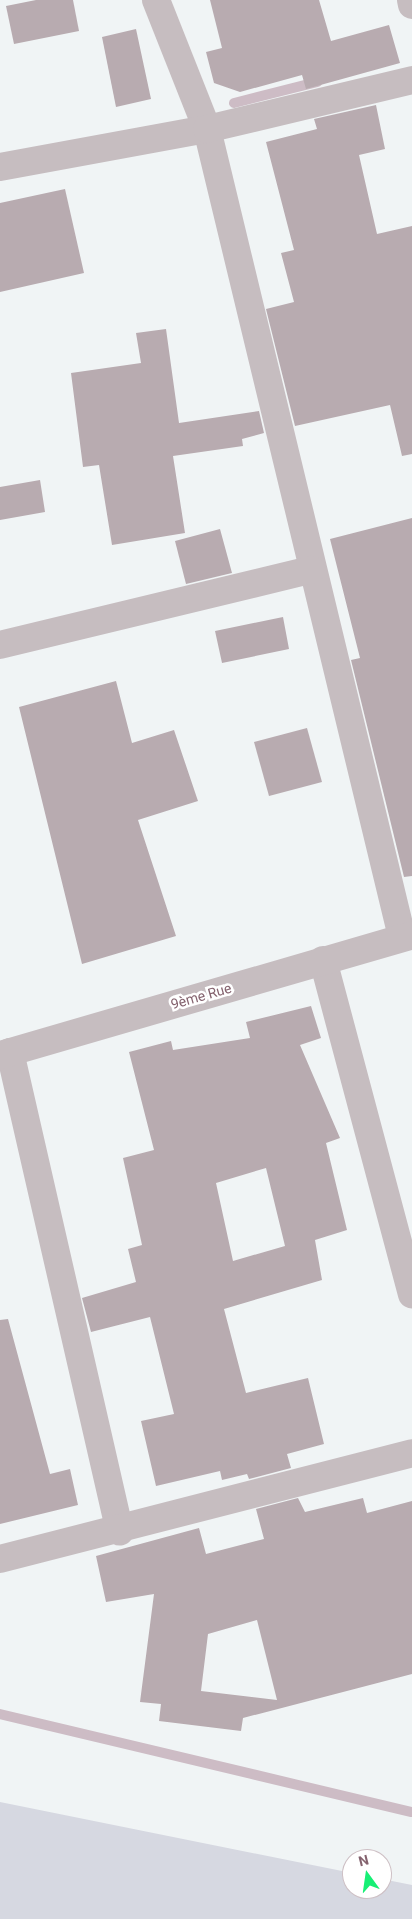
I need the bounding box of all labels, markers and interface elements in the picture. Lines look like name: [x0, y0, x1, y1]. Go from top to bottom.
street label: 9ème Rue: [169, 979, 233, 1013]
north arrow: [342, 1849, 392, 1899]
text: N: [357, 1851, 370, 1869]

